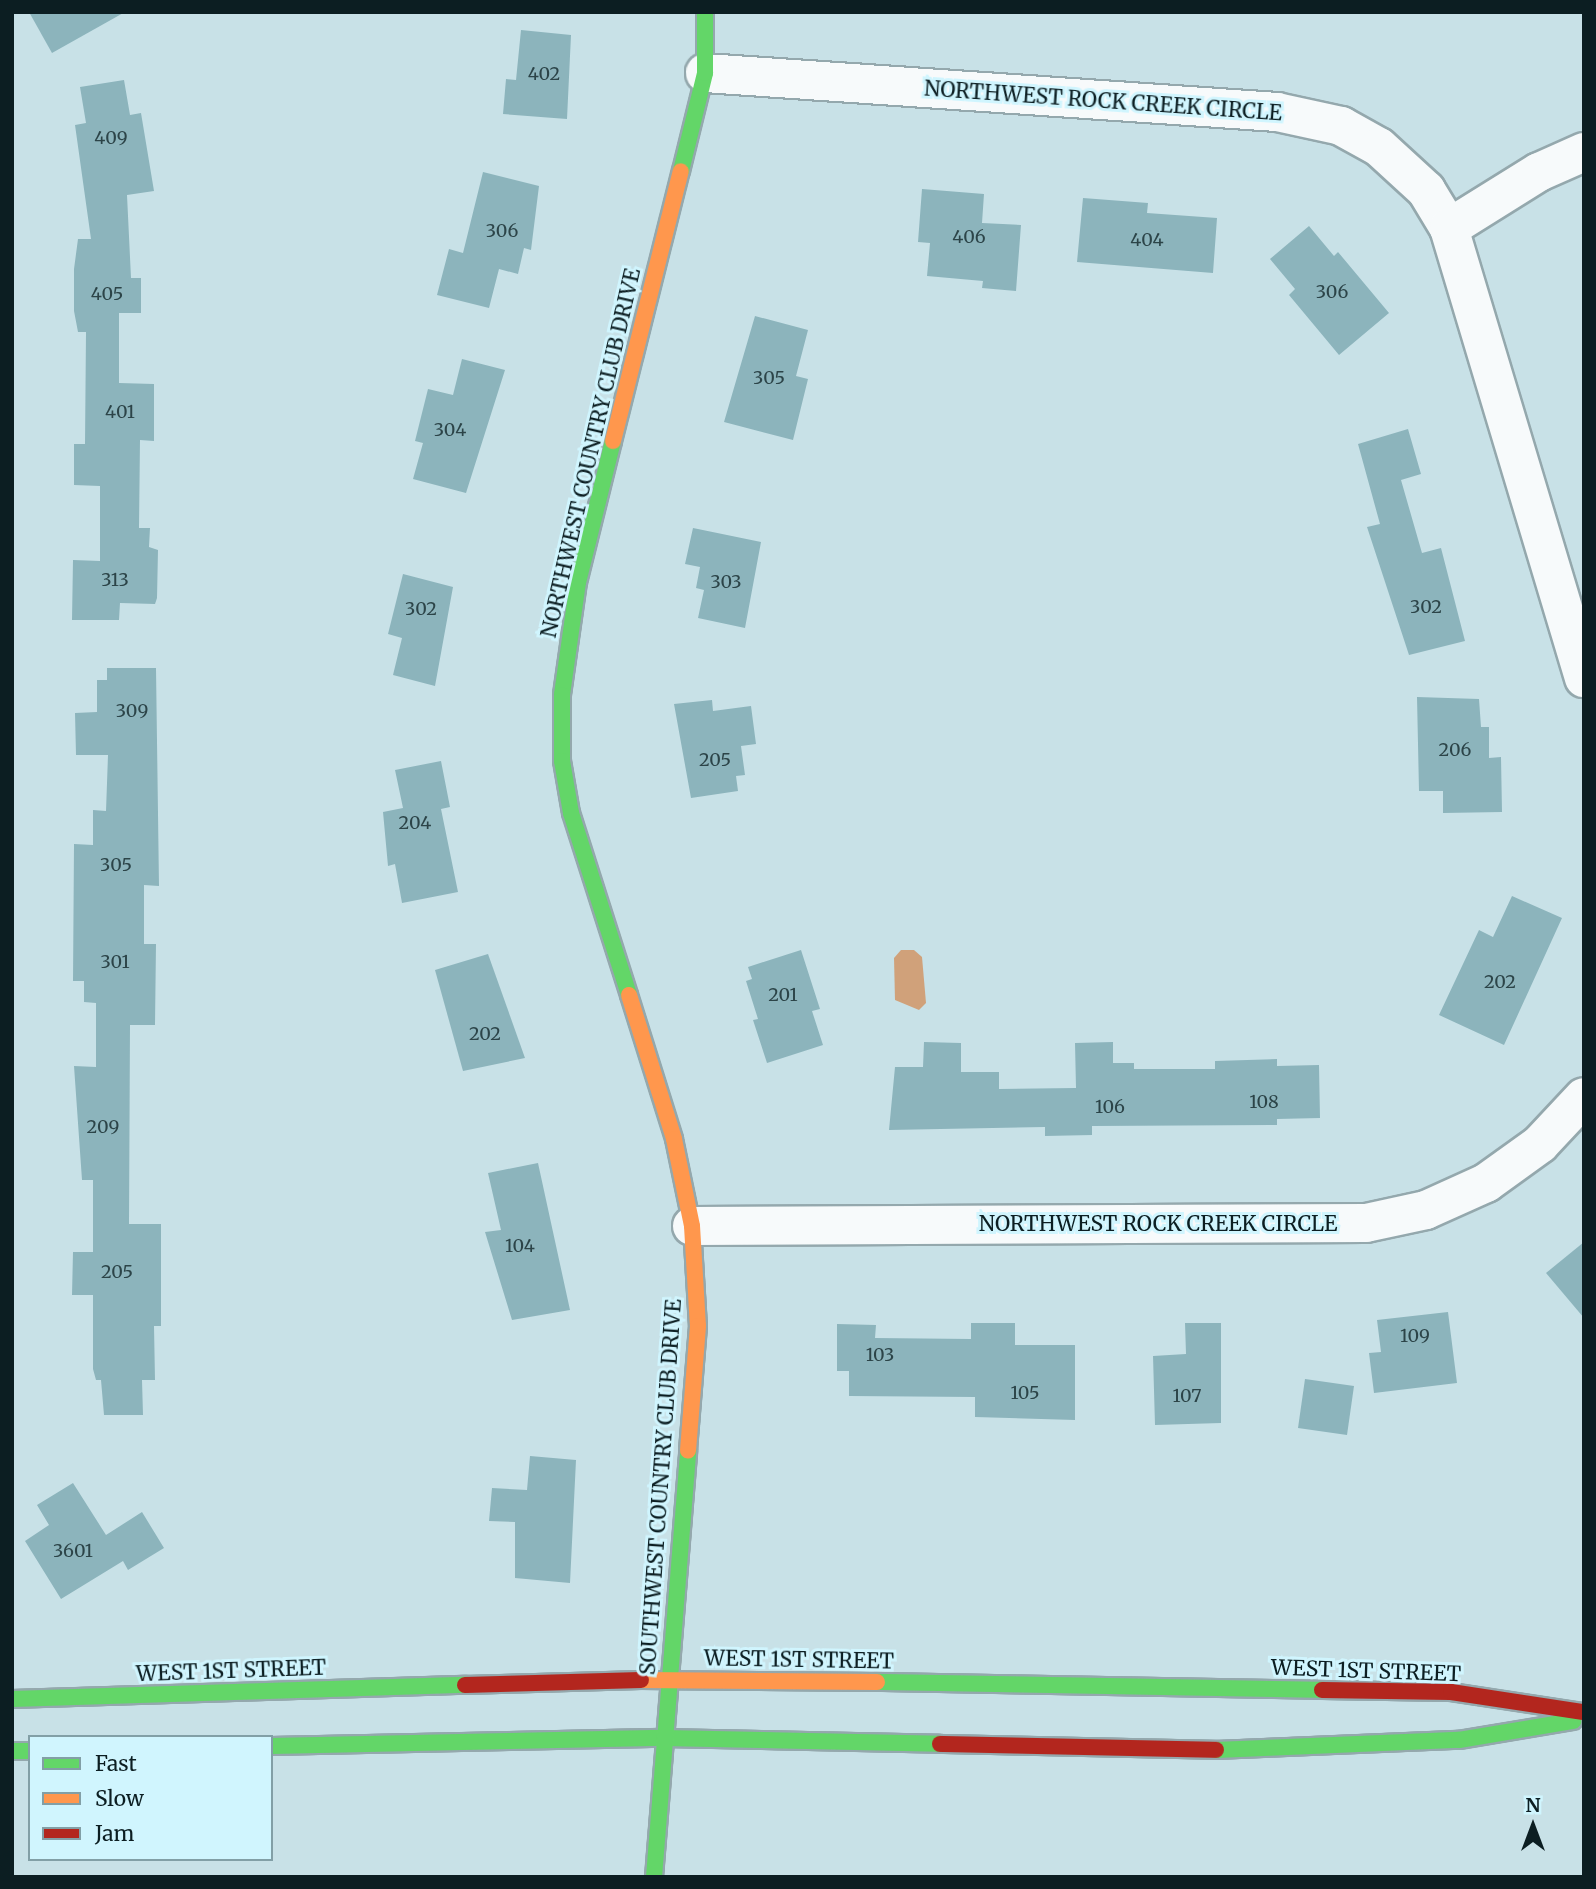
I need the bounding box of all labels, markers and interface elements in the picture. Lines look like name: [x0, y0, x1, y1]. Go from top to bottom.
house number: 402: [528, 63, 560, 85]
street label: NORTHWEST ROCK CREEK CIRCLE: [923, 76, 1283, 126]
house number: 409: [94, 127, 128, 149]
house number: 306: [486, 220, 518, 242]
house number: 406: [952, 226, 986, 248]
house number: 404: [1130, 229, 1164, 251]
street label: NORTHWEST COUNTRY CLUB DRIVE: [536, 266, 646, 640]
house number: 306: [1316, 281, 1348, 303]
house number: 405: [91, 283, 123, 305]
house number: 305: [753, 367, 785, 389]
house number: 401: [105, 401, 135, 423]
house number: 304: [434, 419, 466, 441]
house number: 313: [101, 569, 129, 591]
house number: 303: [710, 571, 742, 593]
house number: 302: [1410, 596, 1442, 618]
house number: 302: [405, 598, 437, 620]
house number: 309: [116, 700, 148, 722]
house number: 206: [1439, 739, 1471, 761]
house number: 205: [699, 749, 731, 771]
house number: 204: [399, 812, 431, 834]
house number: 305: [100, 854, 132, 876]
house number: 301: [100, 951, 130, 973]
house number: 202: [1484, 971, 1516, 993]
house number: 201: [768, 984, 798, 1006]
house number: 202: [469, 1023, 501, 1045]
house number: 108: [1249, 1091, 1279, 1113]
house number: 106: [1095, 1096, 1125, 1118]
house number: 209: [87, 1116, 119, 1138]
street label: NORTHWEST ROCK CREEK CIRCLE: [979, 1211, 1337, 1237]
house number: 104: [505, 1235, 535, 1257]
house number: 205: [101, 1261, 133, 1283]
street label: SOUTHWEST COUNTRY CLUB DRIVE: [635, 1298, 687, 1676]
house number: 109: [1400, 1325, 1430, 1347]
house number: 103: [866, 1344, 894, 1366]
house number: 105: [1010, 1382, 1040, 1404]
house number: 107: [1173, 1385, 1201, 1407]
house number: 3601: [53, 1540, 93, 1562]
street label: WEST 1ST STREET: [704, 1646, 894, 1674]
street label: WEST 1ST STREET: [136, 1655, 326, 1687]
street label: WEST 1ST STREET: [1271, 1655, 1461, 1687]
legend: [28, 1735, 273, 1861]
text: Fast: [95, 1750, 137, 1777]
text: Slow: [95, 1785, 144, 1812]
north arrow: [1498, 1791, 1568, 1861]
text: N: [1525, 1793, 1541, 1817]
text: Jam: [95, 1820, 134, 1847]

